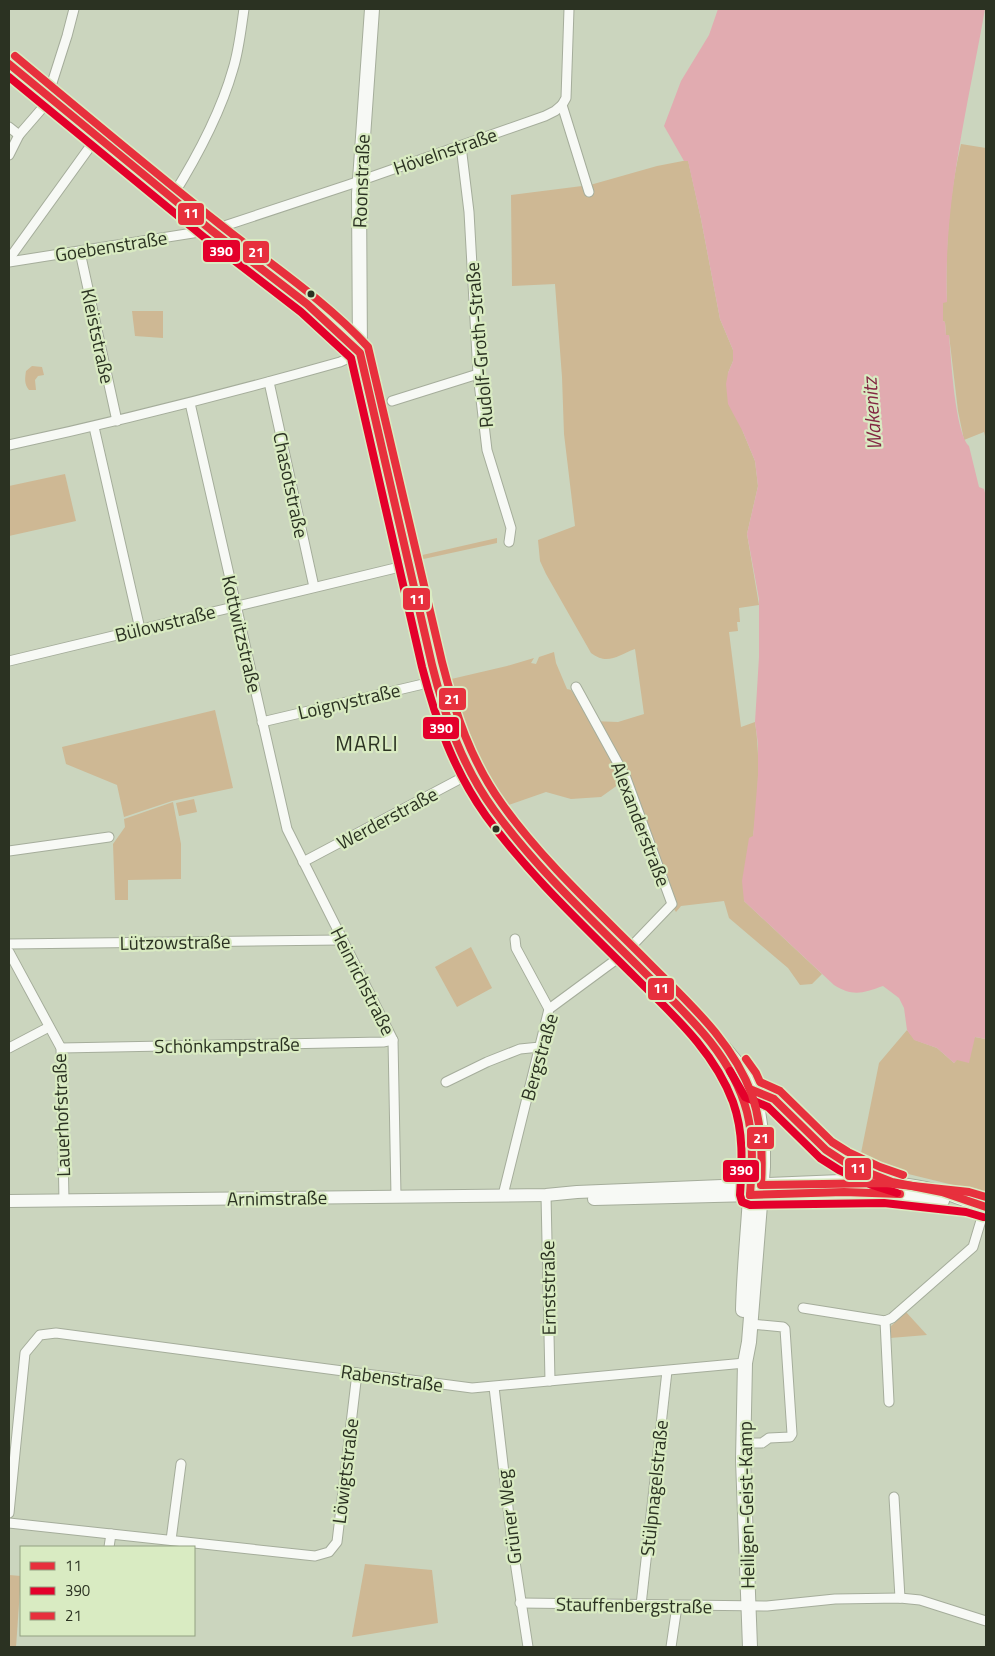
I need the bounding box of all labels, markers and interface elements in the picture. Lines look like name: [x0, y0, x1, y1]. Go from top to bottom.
street label: Hövelnstraße: [389, 119, 501, 182]
street label: Roonstraße: [344, 134, 377, 228]
line badge: 11: [177, 202, 205, 226]
text: 11: [183, 202, 199, 223]
street label: Goebenstraße: [53, 222, 169, 269]
line badge: 390: [202, 239, 241, 263]
text: 390: [209, 240, 233, 261]
line badge: 21: [242, 240, 270, 264]
text: 21: [248, 241, 264, 262]
street label: Rudolf-Groth-Straße: [457, 261, 500, 429]
street label: Kleiststraße: [74, 286, 123, 386]
unlabelled marker: [306, 289, 316, 299]
water label: Wakenitz: [853, 375, 890, 451]
street label: Chasotstraße: [266, 429, 317, 541]
street label: Kottwitzstraße: [215, 572, 270, 696]
line badge: 11: [402, 587, 431, 611]
text: 11: [409, 588, 425, 609]
street label: Bülowstraße: [112, 596, 218, 649]
street label: Loignystraße: [295, 675, 403, 726]
line badge: 21: [438, 687, 467, 711]
text: 21: [444, 688, 460, 709]
line badge: 390: [422, 716, 460, 740]
text: 390: [429, 717, 453, 738]
district label: MARLI: [335, 727, 399, 759]
street label: Alexanderstraße: [604, 757, 679, 891]
street label: Werderstraße: [331, 779, 442, 856]
unlabelled marker: [491, 824, 501, 834]
street label: Heinrichstraße: [324, 922, 403, 1040]
street label: Lützowstraße: [119, 926, 231, 957]
line badge: 11: [647, 977, 675, 1001]
text: 11: [653, 977, 669, 998]
street label: Bergstraße: [512, 1010, 565, 1104]
street label: Schönkampstraße: [154, 1029, 300, 1060]
street label: Lauerhofstraße: [44, 1053, 77, 1177]
line badge: 21: [746, 1126, 775, 1150]
text: 21: [753, 1127, 769, 1148]
line badge: 11: [844, 1157, 872, 1181]
text: 11: [850, 1157, 866, 1178]
line badge: 390: [722, 1159, 760, 1183]
text: 390: [729, 1159, 753, 1180]
street label: Arnimstraße: [227, 1182, 327, 1213]
street label: Ernststraße: [532, 1240, 563, 1336]
street label: Rabenstraße: [339, 1356, 445, 1399]
street label: Löwigtstraße: [324, 1417, 365, 1525]
street label: Stülpnagelstraße: [632, 1418, 675, 1558]
street label: Heiligen-Geist-Kamp: [730, 1421, 761, 1589]
street label: Grüner Weg: [488, 1468, 529, 1566]
legend: [20, 1546, 195, 1636]
text: 11: [65, 1554, 82, 1577]
text: 390: [65, 1579, 90, 1602]
street label: Stauffenbergstraße: [556, 1589, 713, 1620]
text: 21: [65, 1604, 82, 1627]

